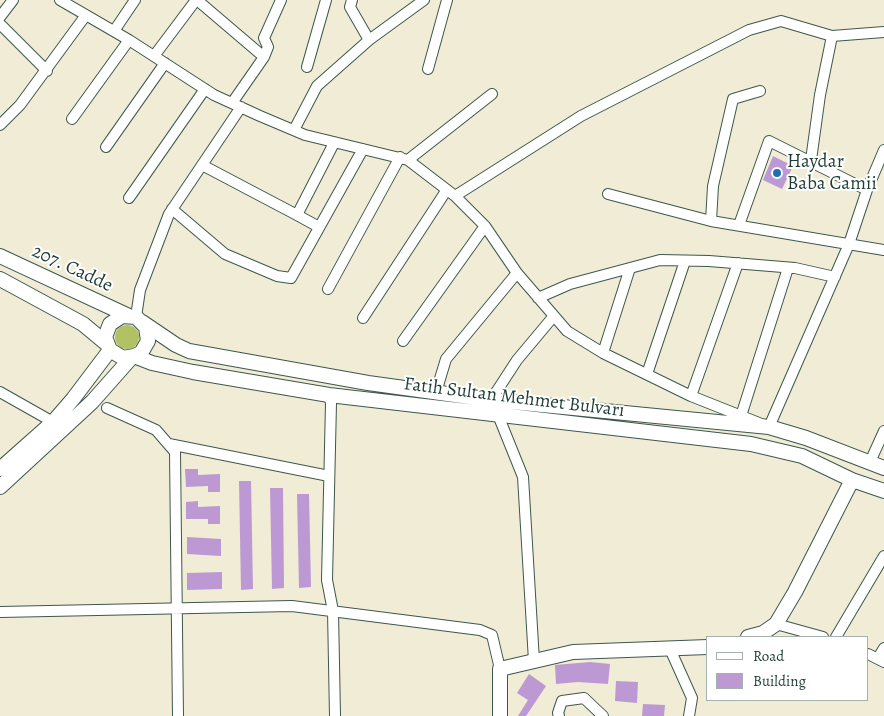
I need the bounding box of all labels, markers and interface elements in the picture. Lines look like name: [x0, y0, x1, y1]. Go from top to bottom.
place label: Haydar Baba Camii: [787, 151, 877, 195]
marker: Haydar Baba Camii: [771, 167, 783, 179]
street label: 207. Cadde: [28, 240, 116, 298]
street label: Fatih Sultan Mehmet Bulvarı: [402, 373, 626, 423]
legend: [706, 636, 869, 701]
text: Road: [753, 646, 784, 666]
text: Building: [753, 671, 806, 691]

